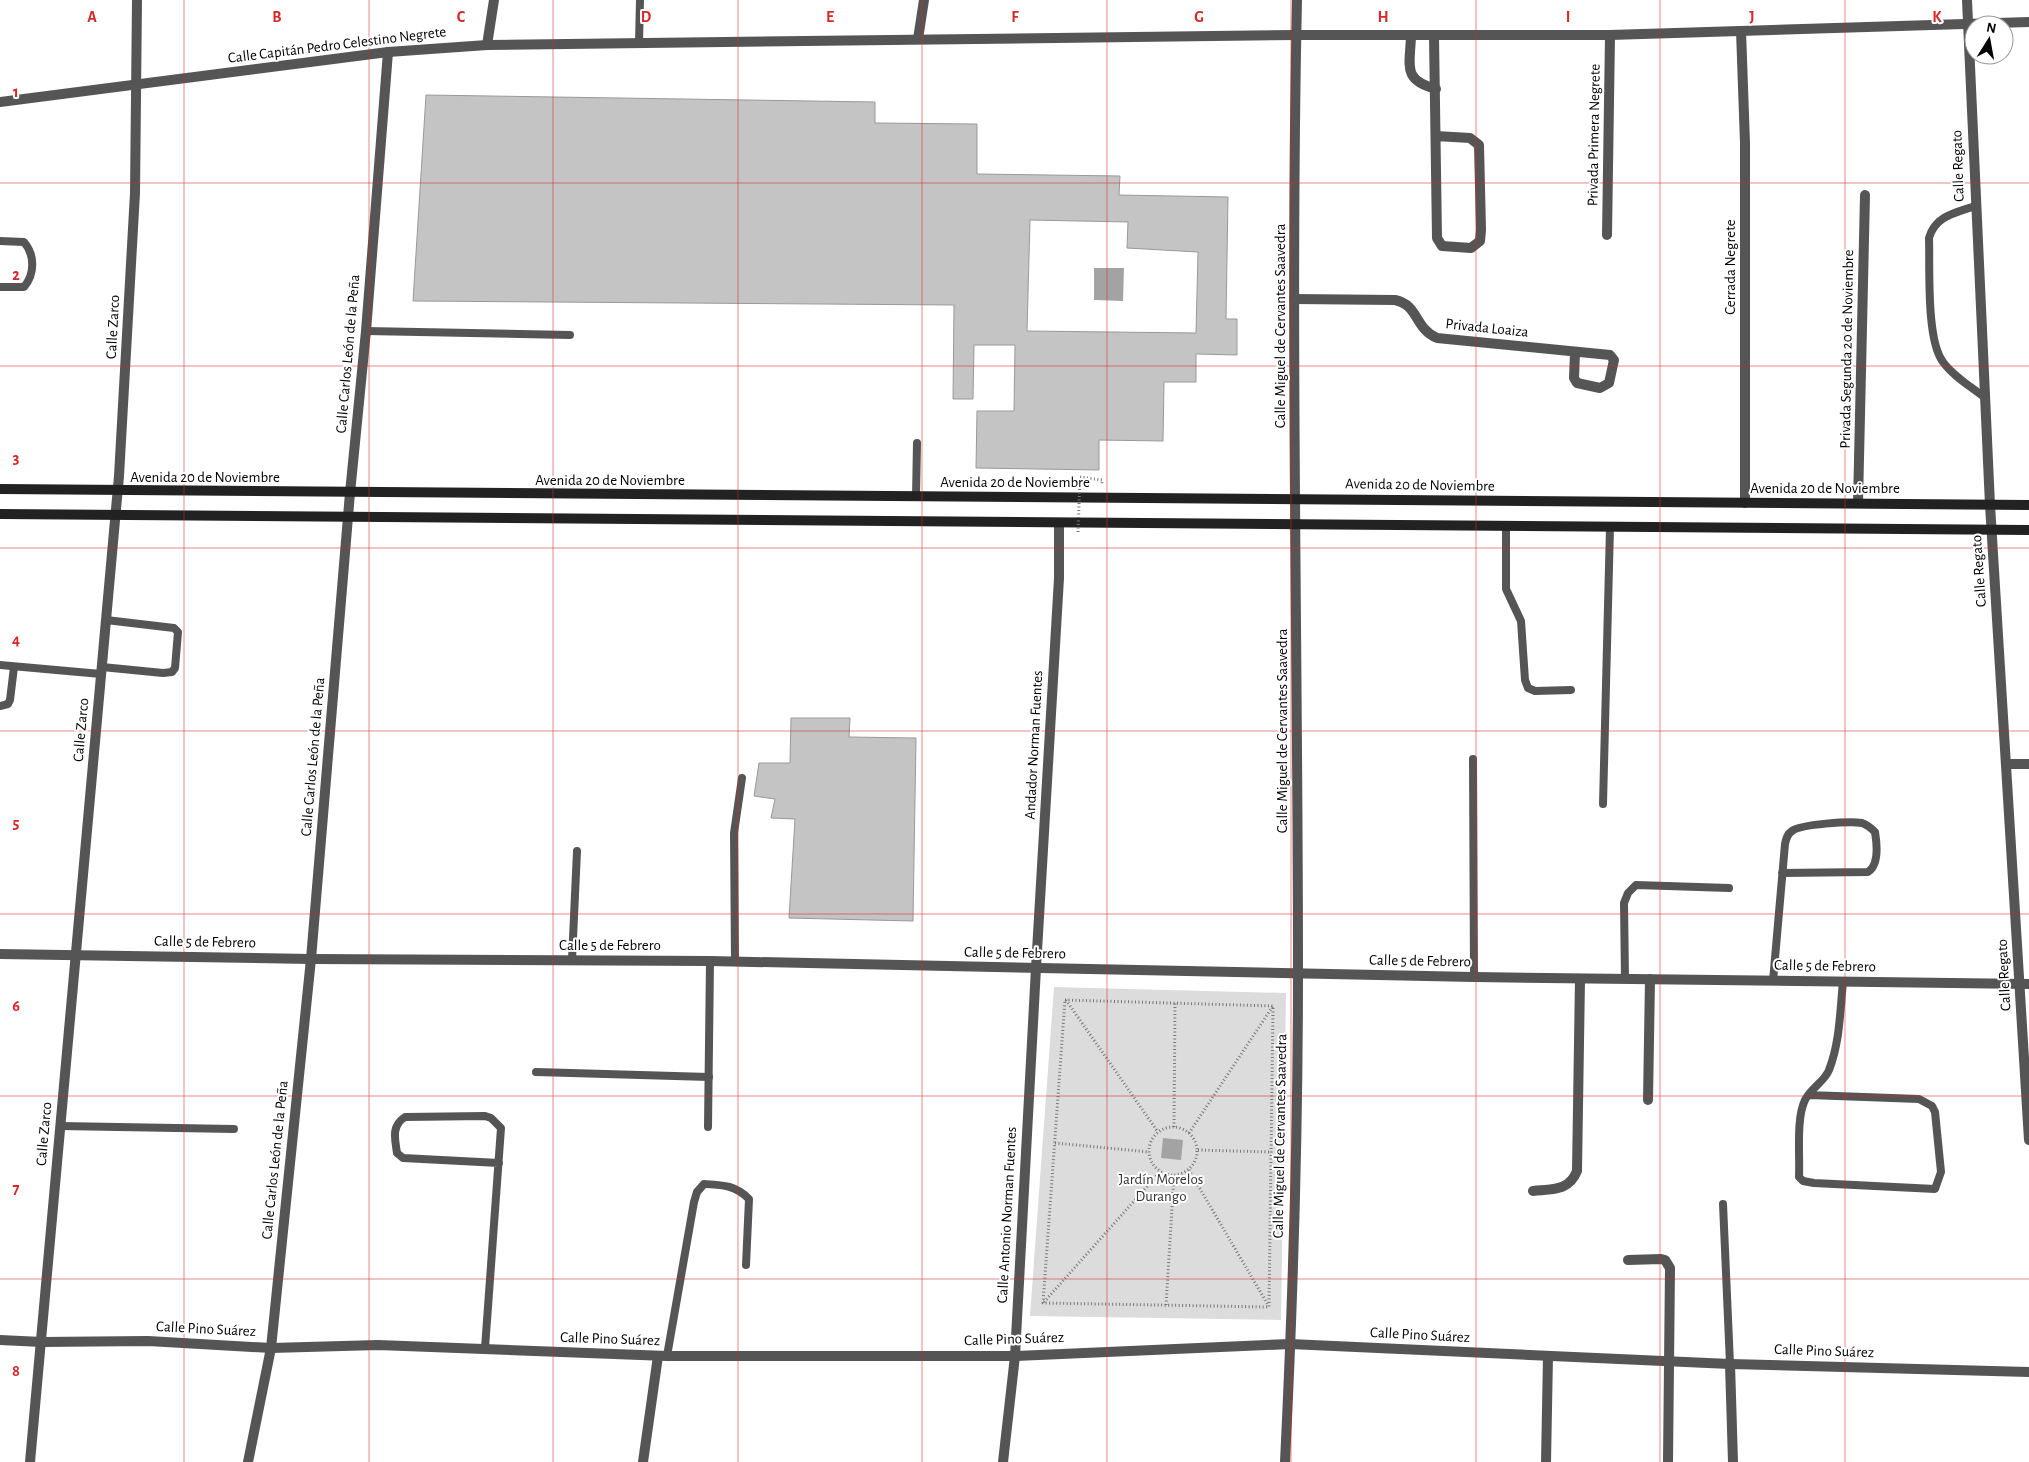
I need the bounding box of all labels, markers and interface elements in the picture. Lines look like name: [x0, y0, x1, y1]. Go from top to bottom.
text: A: [87, 9, 97, 25]
text: B: [272, 9, 282, 25]
text: C: [457, 9, 466, 25]
text: D: [641, 9, 652, 25]
text: E: [826, 9, 834, 25]
text: F: [1011, 9, 1019, 25]
text: G: [1194, 9, 1204, 25]
text: H: [1377, 9, 1389, 25]
text: I: [1566, 9, 1570, 25]
text: J: [1749, 9, 1755, 25]
text: K: [1932, 9, 1942, 25]
north arrow: [1964, 15, 2014, 65]
text: N: [1985, 20, 1997, 36]
street label: Calle Capitán Pedro Celestino Negrete: [227, 24, 447, 66]
street label: Privada Primera Negrete: [1585, 64, 1603, 206]
text: 1: [13, 84, 19, 100]
street label: Calle Regato: [1949, 130, 1967, 202]
street label: Cerrada Negrete: [1723, 219, 1738, 315]
street label: Calle Miguel de Cervantes Saavedra: [1273, 224, 1288, 428]
street label: Privada Segunda 20 de Noviembre: [1838, 249, 1856, 449]
text: 2: [12, 267, 20, 283]
street label: Calle Carlos León de la Peña: [334, 274, 362, 434]
street label: Calle Zarco: [104, 295, 122, 359]
street label: Privada Loaiza: [1445, 316, 1529, 340]
text: 3: [13, 450, 20, 466]
street label: Avenida 20 de Noviembre: [130, 470, 280, 485]
street label: Avenida 20 de Noviembre: [535, 473, 685, 488]
street label: Avenida 20 de Noviembre: [940, 475, 1090, 490]
street label: Avenida 20 de Noviembre: [1345, 476, 1495, 494]
street label: Avenida 20 de Noviembre: [1750, 481, 1900, 496]
street label: Calle Regato: [1969, 535, 1989, 607]
street label: Calle Miguel de Cervantes Saavedra: [1275, 629, 1290, 833]
text: 4: [12, 632, 20, 648]
street label: Andador Norman Fuentes: [1023, 670, 1045, 820]
street label: Calle Carlos León de la Peña: [299, 677, 327, 837]
street label: Calle Zarco: [71, 697, 91, 763]
text: 5: [13, 815, 20, 831]
street label: Calle 5 de Febrero: [154, 934, 256, 950]
street label: Calle 5 de Febrero: [559, 938, 661, 953]
street label: Calle Regato: [1995, 939, 2013, 1011]
street label: Calle 5 de Febrero: [964, 945, 1066, 961]
street label: Calle 5 de Febrero: [1369, 953, 1471, 969]
street label: Calle 5 de Febrero: [1774, 958, 1876, 974]
text: 6: [12, 998, 20, 1014]
street label: Calle Miguel de Cervantes Saavedra: [1271, 1033, 1289, 1238]
street label: Calle Carlos León de la Peña: [259, 1080, 291, 1240]
street label: Calle Zarco: [34, 1101, 54, 1167]
street label: Calle Antonio Norman Fuentes: [995, 1126, 1019, 1304]
park label: Jardín Morelos Durango: [1119, 1172, 1203, 1204]
text: 7: [13, 1181, 20, 1197]
street label: Calle Pino Suárez: [156, 1319, 256, 1339]
street label: Calle Pino Suárez: [1370, 1325, 1470, 1345]
street label: Calle Pino Suárez: [560, 1330, 660, 1348]
street label: Calle Pino Suárez: [964, 1330, 1064, 1348]
street label: Calle Pino Suárez: [1774, 1342, 1874, 1360]
text: 8: [12, 1363, 20, 1379]

